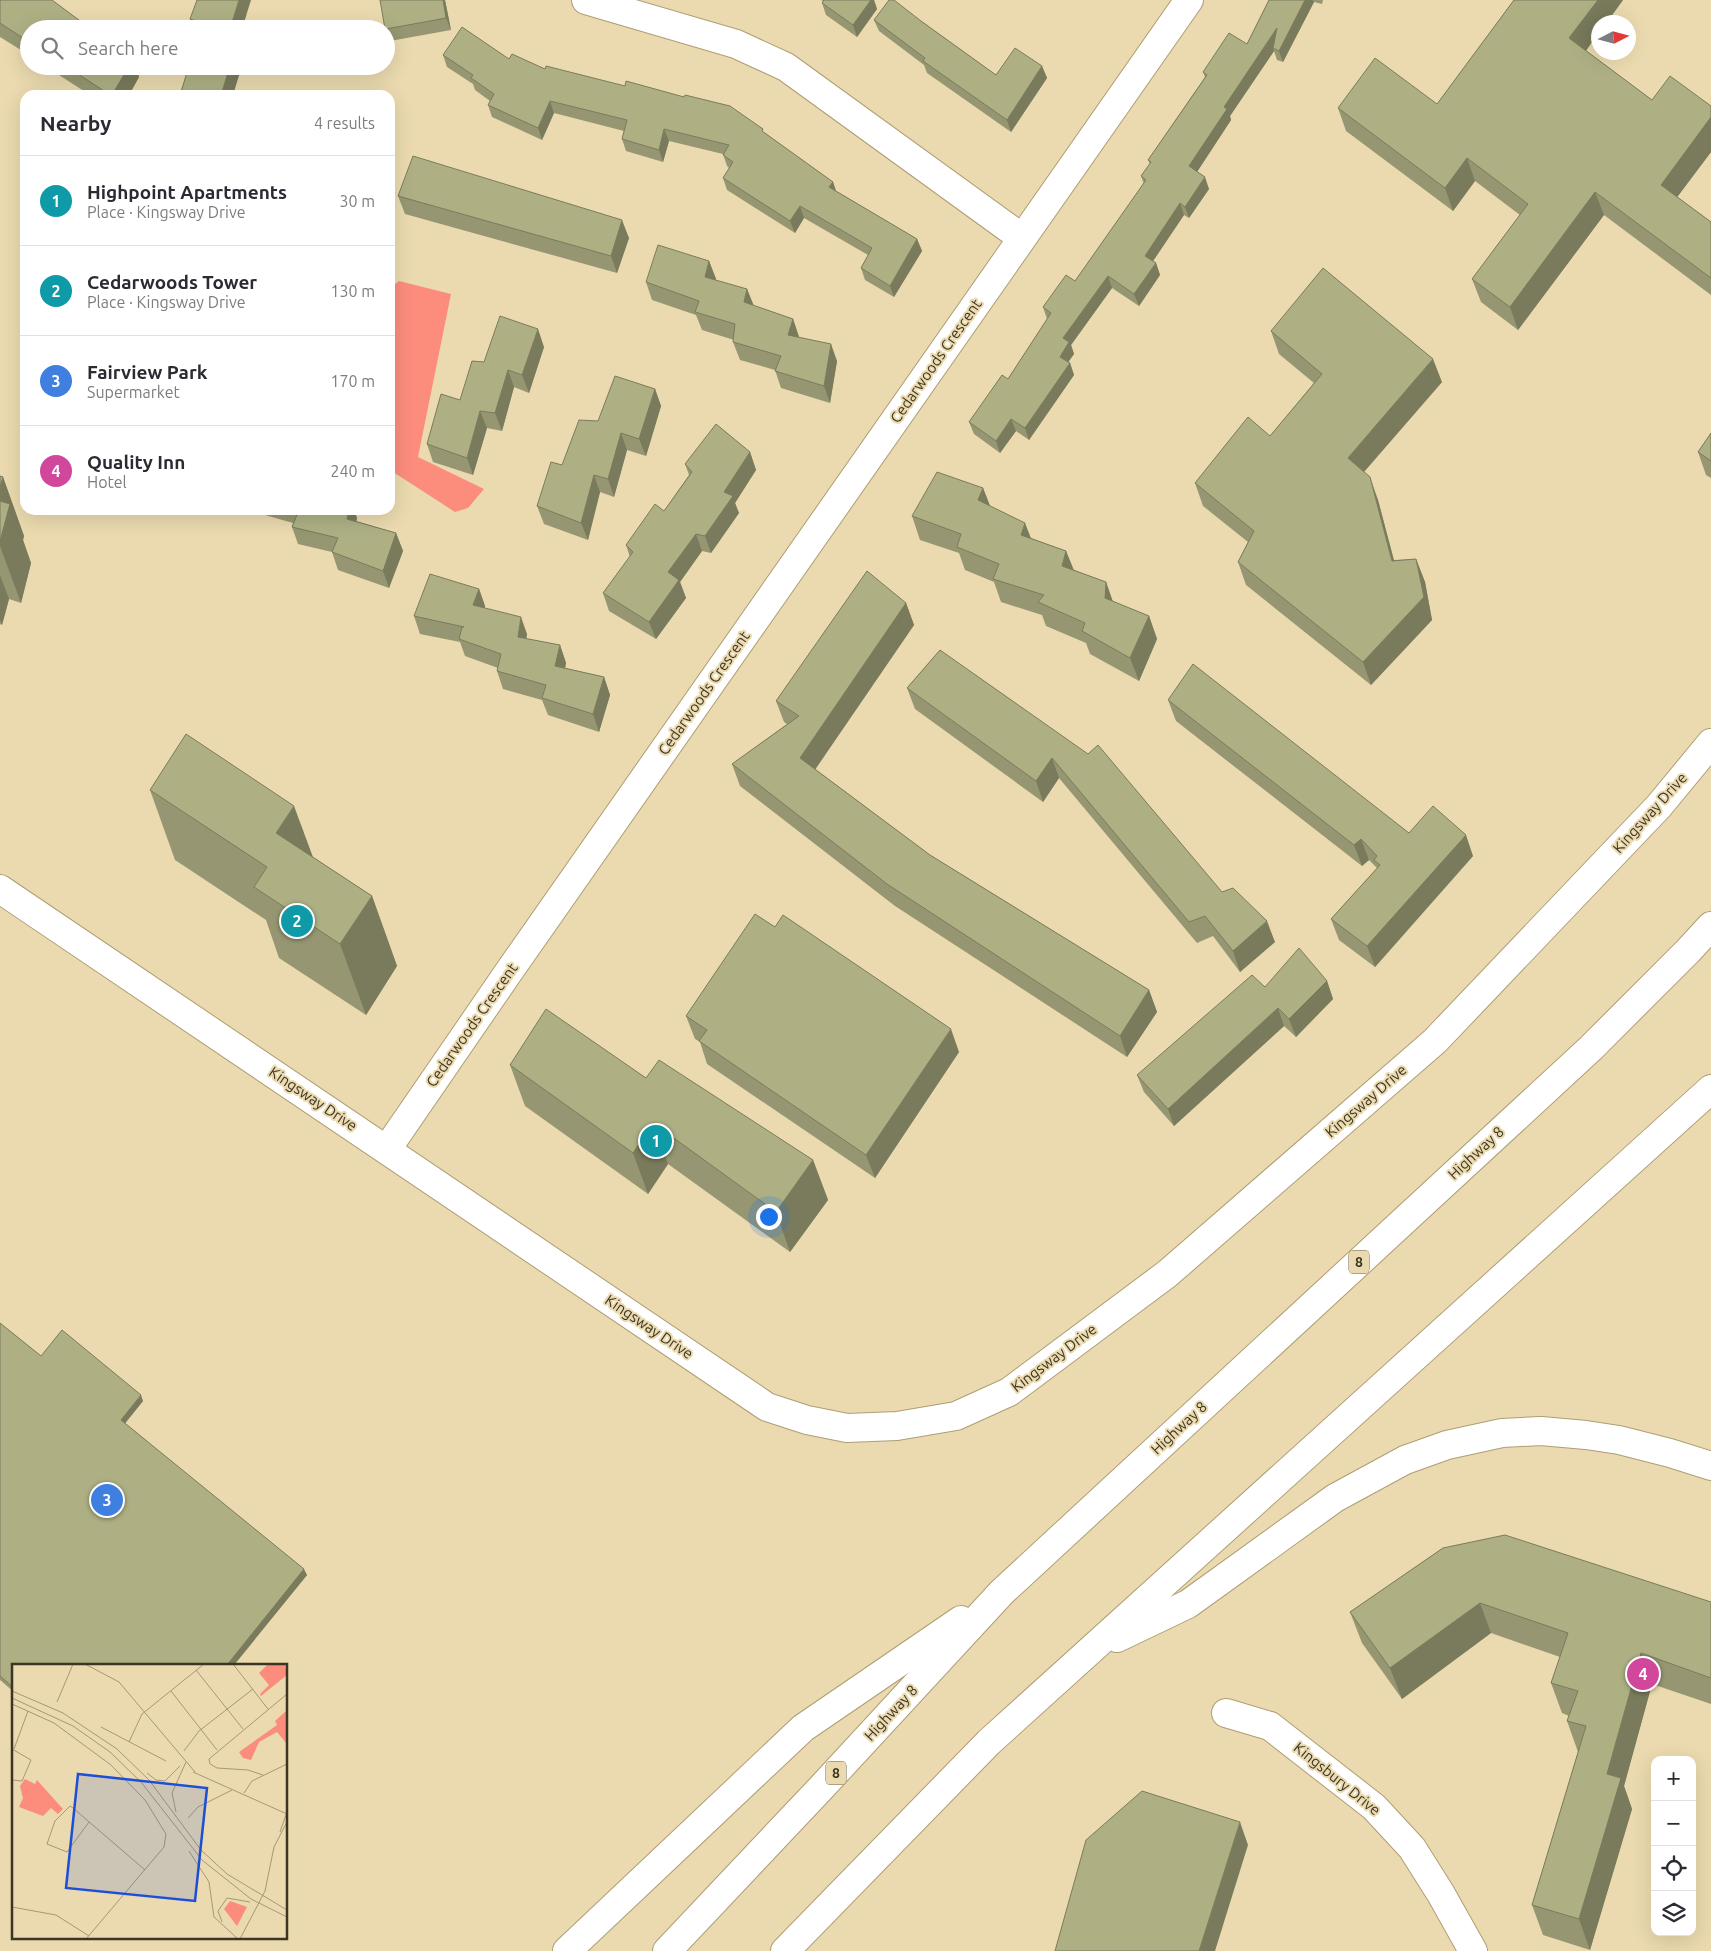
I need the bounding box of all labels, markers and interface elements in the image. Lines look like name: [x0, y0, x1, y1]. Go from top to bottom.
north arrow: [1591, 15, 1636, 60]
search box: [20, 20, 395, 75]
icon: search: [38, 34, 66, 62]
text: Search here: [78, 37, 178, 59]
text: Nearby: [40, 111, 111, 135]
text: 4 results: [314, 114, 375, 132]
text: Highpoint Apartments: [87, 181, 287, 203]
text: 1: [51, 192, 61, 210]
text: 30 m: [339, 192, 375, 210]
text: Place · Kingsway Drive: [87, 203, 246, 221]
text: Cedarwoods Tower: [87, 271, 257, 293]
text: 2: [51, 282, 61, 300]
text: 130 m: [330, 282, 375, 300]
text: Place · Kingsway Drive: [87, 293, 246, 311]
street label: Cedarwoods Crescent: [886, 295, 985, 426]
text: Fairview Park: [87, 361, 207, 383]
text: 3: [51, 372, 61, 390]
text: 170 m: [330, 372, 375, 390]
text: Supermarket: [87, 383, 180, 401]
text: Quality Inn: [87, 451, 185, 473]
text: 4: [51, 462, 61, 480]
text: 240 m: [330, 462, 375, 480]
text: Hotel: [87, 473, 127, 491]
street label: Cedarwoods Crescent: [654, 627, 753, 758]
street label: Kingsway Drive: [1609, 769, 1690, 856]
pin: 2: [281, 902, 313, 940]
street label: Cedarwoods Crescent: [422, 959, 521, 1090]
street label: Kingsway Drive: [1322, 1061, 1410, 1141]
street label: Kingsway Drive: [266, 1063, 360, 1134]
pin: 1: [640, 1122, 672, 1160]
street label: Highway 8: [1444, 1123, 1507, 1183]
your location: [756, 1204, 782, 1230]
road number: 8: [1349, 1250, 1369, 1274]
street label: Kingsway Drive: [602, 1291, 696, 1362]
street label: Kingsway Drive: [1008, 1320, 1100, 1395]
street label: Highway 8: [1147, 1398, 1210, 1458]
pin: 3: [91, 1481, 123, 1519]
pin: 4: [1627, 1655, 1659, 1693]
inset map: [12, 1664, 288, 1938]
street label: Highway 8: [861, 1681, 921, 1744]
street label: Kingsbury Drive: [1291, 1739, 1384, 1819]
map controls: [1651, 1756, 1696, 1936]
button: +: [1651, 1756, 1696, 1801]
road number: 8: [826, 1762, 846, 1785]
button: −: [1651, 1801, 1696, 1846]
button: locate: [1651, 1846, 1696, 1891]
button: layers: [1651, 1891, 1696, 1936]

